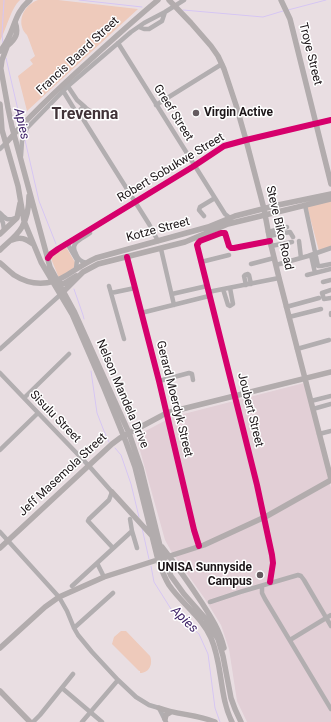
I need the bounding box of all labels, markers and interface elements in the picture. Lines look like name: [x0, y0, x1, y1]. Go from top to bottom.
street label: Francis Baard Street: [34, 14, 122, 98]
street label: Troye Street: [295, 21, 325, 87]
street label: Greef Street: [150, 82, 196, 144]
district label: Trevenna: [52, 105, 118, 125]
place label: Virgin Active: [204, 106, 273, 120]
water label: Apies: [10, 107, 32, 141]
marker: Virgin Active: [191, 108, 201, 118]
street label: Robert Sobukwe Street: [115, 130, 227, 206]
street label: Steve Biko Road: [262, 184, 296, 272]
street label: Kotze Street: [125, 215, 191, 245]
street label: Nelson Mandela Drive: [93, 338, 151, 450]
street label: Gerard Moerdyk Street: [153, 339, 195, 459]
street label: Joubert Street: [234, 371, 266, 449]
street label: Sisulu Street: [27, 388, 83, 446]
street label: Jeff Masemola Street: [16, 430, 110, 520]
place label: UNISA Sunnyside Campus: [158, 561, 252, 589]
marker: UNISA Sunnyside Campus: [255, 570, 265, 580]
water label: Apies: [167, 603, 201, 637]

